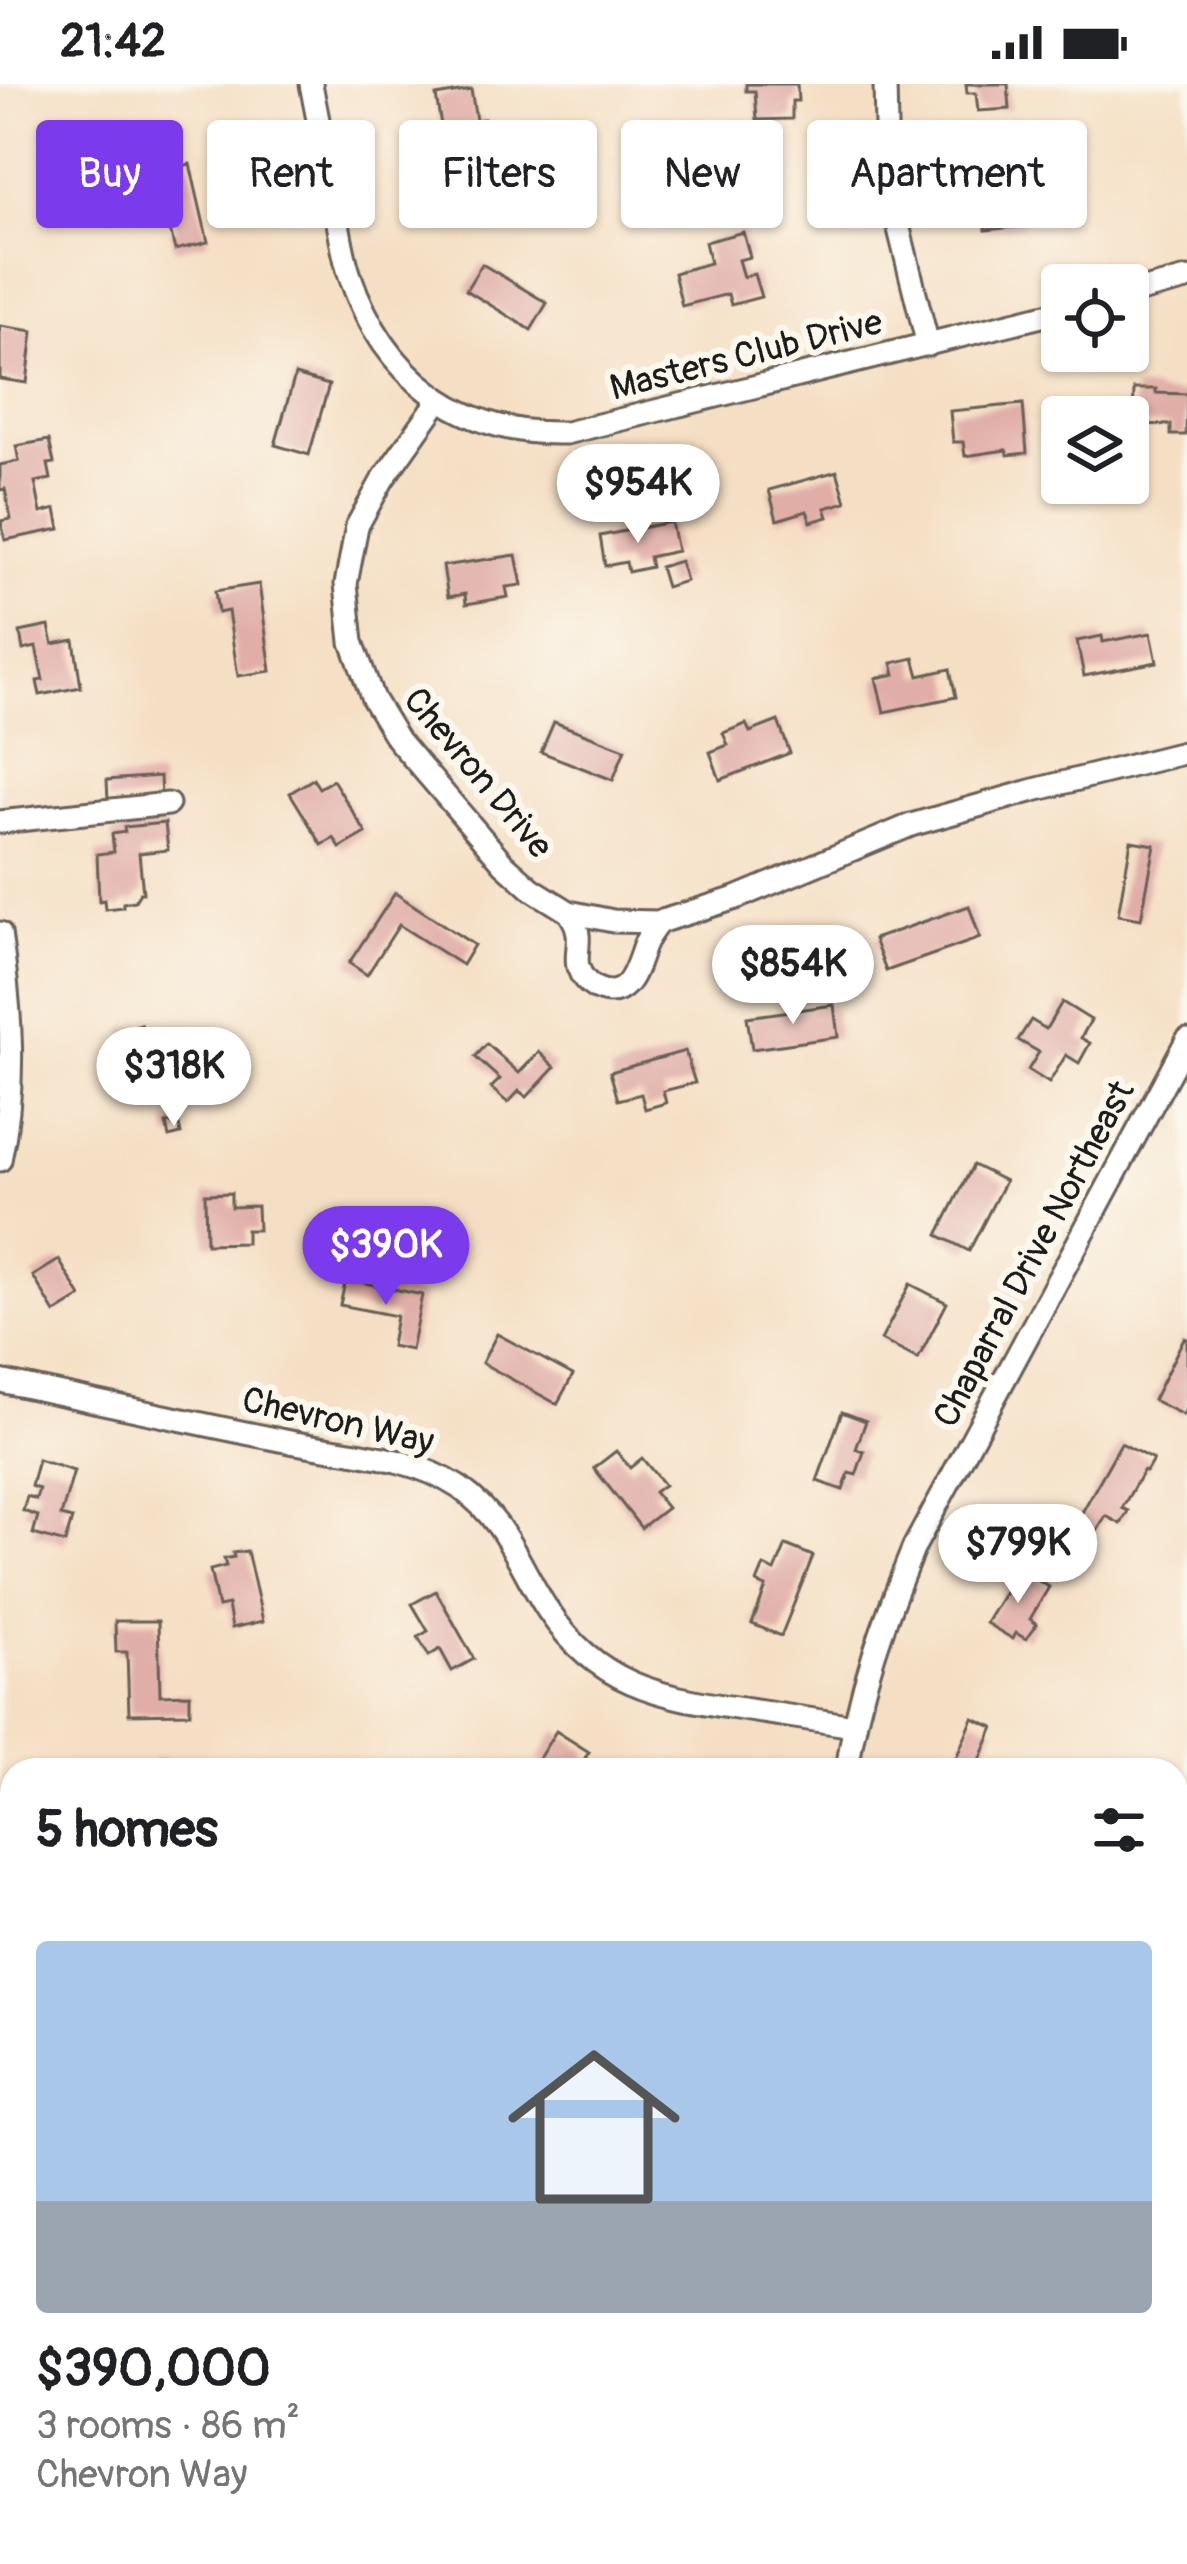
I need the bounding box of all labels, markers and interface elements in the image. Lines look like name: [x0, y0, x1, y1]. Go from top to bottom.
text: 21:42: [60, 14, 166, 70]
chip: Buy: [36, 120, 183, 228]
chip: Rent: [207, 120, 375, 228]
chip: Filters: [399, 120, 597, 228]
chip: New: [621, 120, 783, 228]
chip: Apartment: [807, 120, 1087, 228]
map controls: [1041, 264, 1149, 504]
button: locate: [1041, 264, 1149, 372]
street label: Masters Club Drive: [605, 299, 887, 411]
button: layers: [1041, 396, 1149, 504]
pin: $954K: [554, 444, 722, 546]
text: $954K: [584, 458, 692, 507]
street label: Chevron Drive: [394, 678, 563, 868]
pin: $854K: [709, 925, 877, 1027]
text: $854K: [739, 939, 847, 988]
pin: $318K: [90, 1027, 258, 1129]
text: $318K: [123, 1041, 225, 1090]
street label: Chaparral Drive Northeast: [924, 1073, 1145, 1435]
pin: $390K: [302, 1206, 470, 1308]
text: $390K: [329, 1220, 443, 1269]
street label: Chevron Way: [238, 1377, 438, 1465]
pin: $799K: [934, 1504, 1102, 1606]
text: $799K: [965, 1518, 1071, 1567]
icon: filters: [1086, 1797, 1152, 1863]
text: 5 homes: [36, 1798, 218, 1862]
icon: home: [486, 2019, 702, 2235]
text: $390,000: [36, 2337, 271, 2401]
text: 3 rooms · 86 m²: [36, 2401, 300, 2450]
text: Chevron Way: [36, 2450, 247, 2499]

